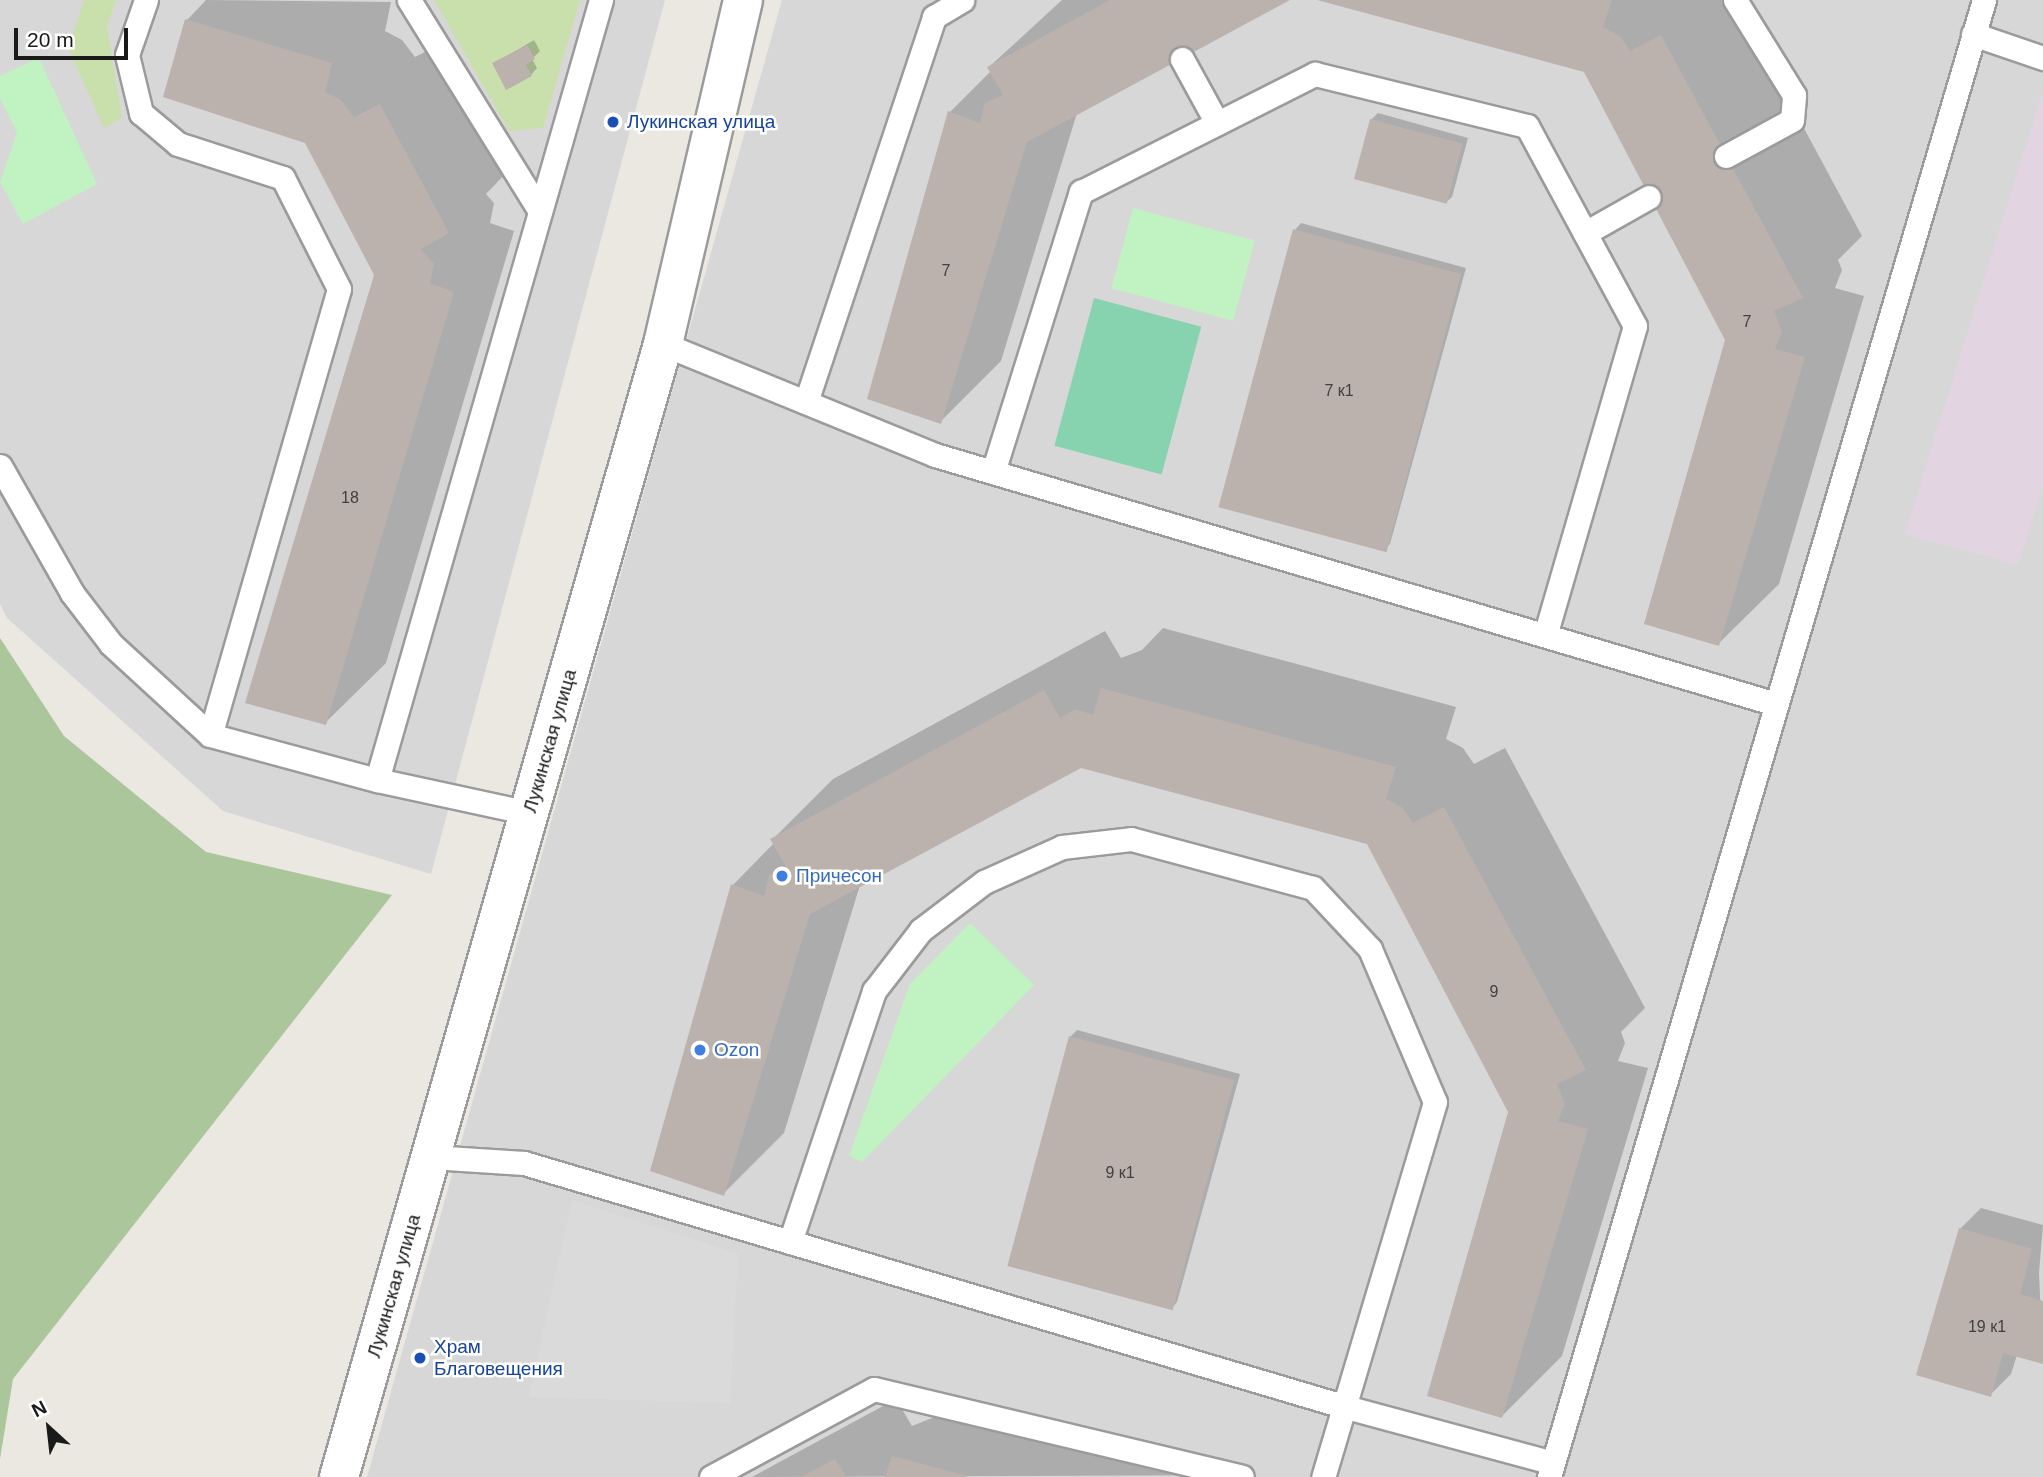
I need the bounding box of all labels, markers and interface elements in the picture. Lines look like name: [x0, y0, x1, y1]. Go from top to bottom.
scale bar: [18, 14, 131, 58]
text: 20 m: [27, 28, 74, 51]
place label: Лукинская улица: [627, 111, 775, 133]
marker: Лукинская улица: [605, 114, 621, 130]
house number: 7: [942, 261, 950, 281]
house number: 7: [1743, 312, 1751, 332]
house number: 7 к1: [1324, 381, 1354, 401]
house number: 18: [341, 488, 359, 508]
street label: Лукинская улица: [519, 667, 581, 815]
place label: Причесон: [796, 865, 882, 887]
marker: Причесон: [774, 868, 790, 884]
house number: 9: [1490, 982, 1498, 1002]
place label: Ozon: [714, 1039, 759, 1061]
marker: Ozon: [692, 1042, 708, 1058]
house number: 9 к1: [1105, 1163, 1135, 1183]
street label: Лукинская улица: [363, 1212, 425, 1360]
house number: 19 к1: [1968, 1317, 2006, 1337]
place label: Храм Благовещения: [434, 1336, 563, 1380]
marker: Храм Благовещения: [412, 1350, 428, 1366]
north arrow: [14, 1393, 84, 1463]
text: N: [28, 1396, 50, 1421]

